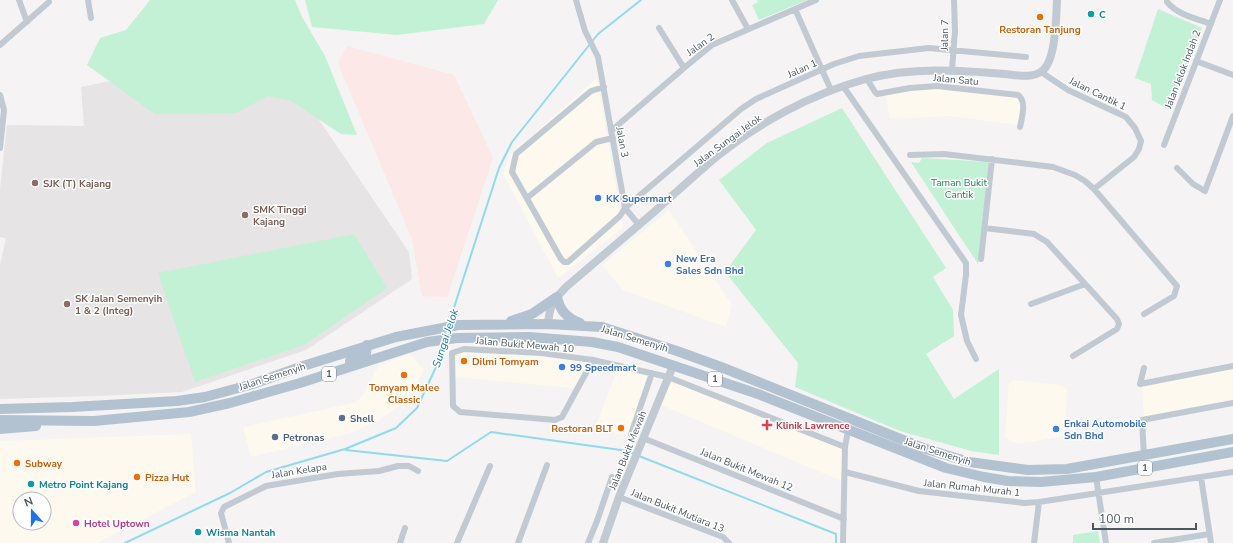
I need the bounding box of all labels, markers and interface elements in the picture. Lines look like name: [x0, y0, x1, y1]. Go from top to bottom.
place label: C: [1099, 8, 1106, 22]
marker: C: [1086, 9, 1096, 19]
marker: Restoran Tanjung: [1035, 12, 1045, 22]
street label: Jalan 7: [938, 19, 952, 52]
place label: Restoran Tanjung: [999, 23, 1081, 37]
street label: Jalan Jelok Indah 2: [1161, 28, 1204, 112]
street label: Jalan 2: [683, 30, 717, 60]
street label: Jalan 1: [784, 56, 819, 82]
street label: Jalan Satu: [932, 71, 979, 89]
street label: Jalan Cantik 1: [1066, 74, 1128, 114]
street label: Jalan Sungai Jelok: [690, 111, 765, 171]
street label: Jalan 3: [612, 125, 632, 159]
park label: Taman Bukit Cantik: [931, 176, 987, 202]
place label: SJK (T) Kajang: [43, 177, 111, 191]
marker: SJK (T) Kajang: [30, 178, 40, 188]
place label: KK Supermart: [606, 192, 672, 206]
marker: KK Supermart: [593, 193, 603, 203]
place label: SMK Tinggi Kajang: [253, 203, 307, 229]
marker: SMK Tinggi Kajang: [240, 210, 250, 220]
place label: New Era Sales Sdn Bhd: [676, 252, 744, 278]
marker: New Era Sales Sdn Bhd: [663, 259, 673, 269]
place label: SK Jalan Semenyih 1 & 2 (Integ): [75, 292, 162, 318]
marker: SK Jalan Semenyih 1 & 2 (Integ): [62, 299, 72, 309]
water label: Sungai Jelok: [429, 306, 462, 370]
street label: Jalan Semenyih: [599, 322, 670, 356]
street label: Jalan Bukit Mewah 10: [474, 334, 575, 356]
place label: Dilmi Tomyam: [472, 355, 539, 369]
marker: Dilmi Tomyam: [459, 356, 469, 366]
street label: Jalan Semenyih: [236, 360, 307, 395]
place label: 99 Speedmart: [570, 361, 636, 375]
marker: 99 Speedmart: [557, 362, 567, 372]
road number: 1: [322, 367, 336, 381]
marker: Tomyam Malee Classic: [399, 370, 409, 380]
road number: 1: [708, 372, 722, 386]
place label: Tomyam Malee Classic: [369, 381, 440, 407]
street label: Jalan Bukit Mewah: [605, 409, 650, 493]
place label: Shell: [350, 412, 375, 426]
marker: Shell: [337, 413, 347, 423]
place label: Enkai Automobile Sdn Bhd: [1064, 417, 1147, 443]
marker: Klinik Lawrence: [761, 419, 773, 431]
place label: Klinik Lawrence: [776, 419, 850, 433]
place label: Restoran BLT: [551, 422, 614, 436]
marker: Restoran BLT: [616, 423, 626, 433]
marker: Enkai Automobile Sdn Bhd: [1051, 424, 1061, 434]
place label: Petronas: [283, 431, 324, 445]
marker: Petronas: [270, 432, 280, 442]
street label: Jalan Semenyih: [902, 434, 973, 469]
street label: Jalan Bukit Mewah 12: [697, 445, 795, 495]
place label: Subway: [25, 457, 63, 471]
marker: Subway: [12, 458, 22, 468]
street label: Jalan Kelapa: [269, 460, 328, 482]
road number: 1: [1138, 461, 1152, 475]
place label: Pizza Hut: [145, 471, 189, 485]
marker: Pizza Hut: [132, 472, 142, 482]
street label: Jalan Rumah Murah 1: [922, 476, 1021, 500]
place label: Metro Point Kajang: [39, 478, 128, 492]
marker: Metro Point Kajang: [26, 479, 36, 489]
street label: Jalan Bukit Mutiara 13: [628, 485, 726, 536]
north arrow: [12, 491, 52, 531]
text: N: [22, 494, 35, 511]
scale bar: [1093, 505, 1196, 531]
text: 100 m: [1099, 511, 1134, 527]
place label: Hotel Uptown: [84, 517, 150, 531]
marker: Hotel Uptown: [71, 518, 81, 528]
place label: Wisma Nantah: [206, 526, 276, 540]
marker: Wisma Nantah: [193, 527, 203, 537]

